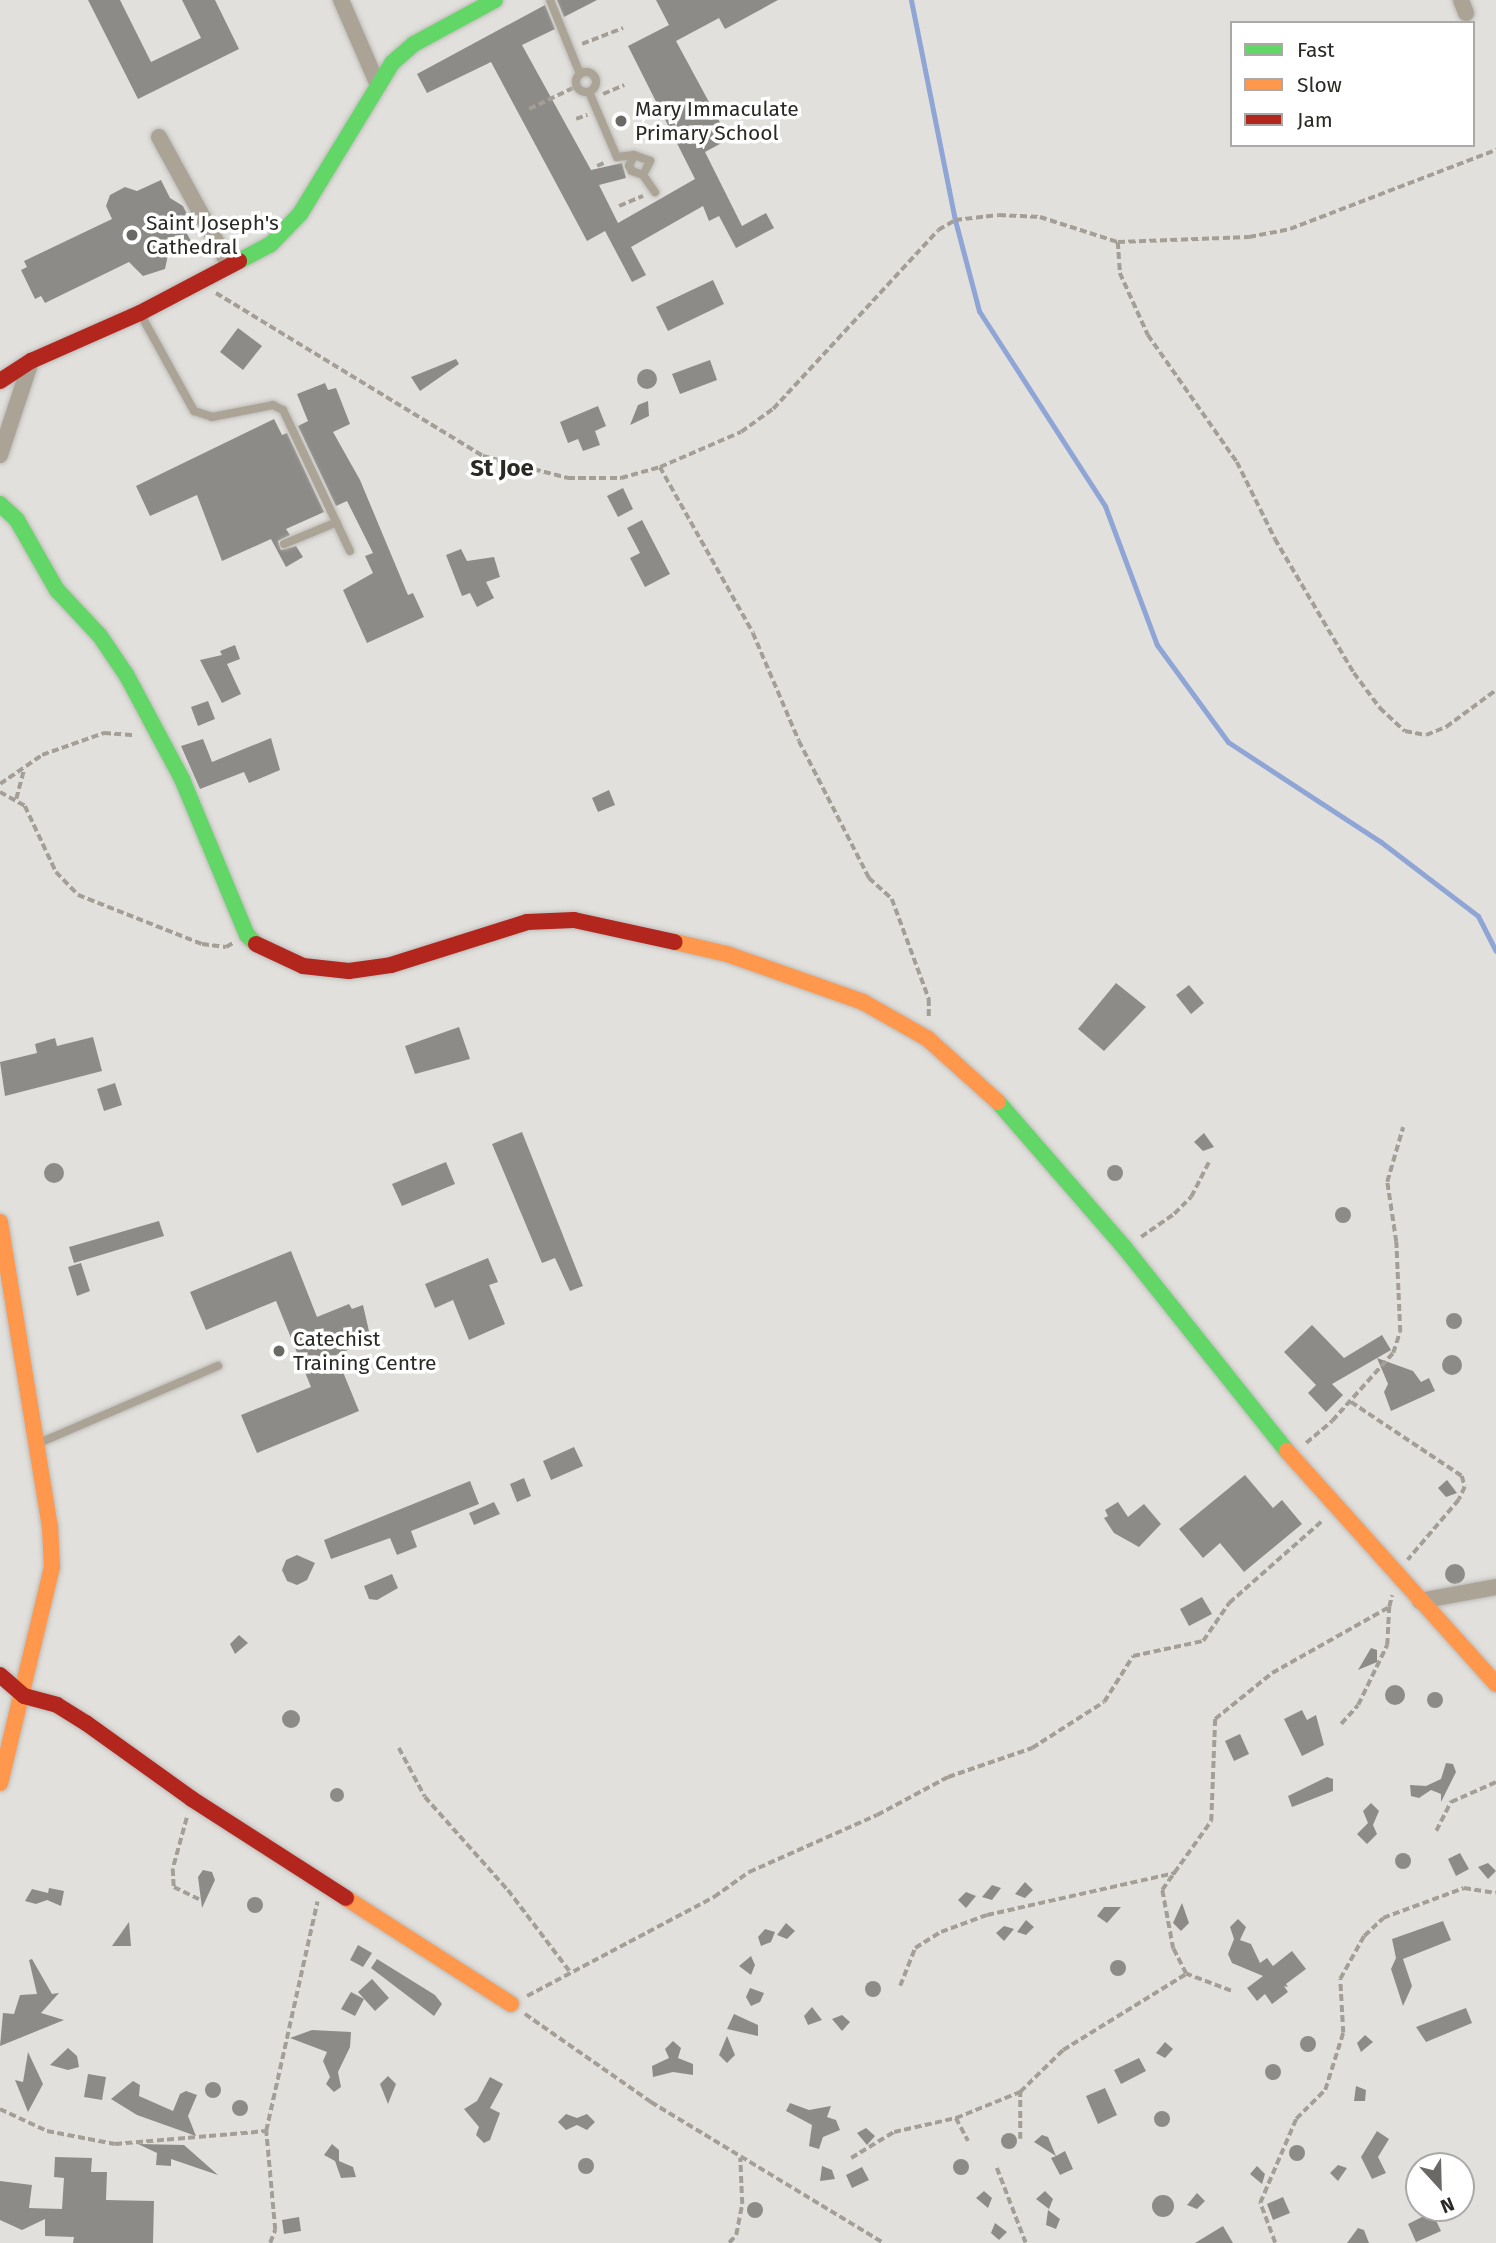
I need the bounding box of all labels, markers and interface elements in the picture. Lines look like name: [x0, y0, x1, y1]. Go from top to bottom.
legend: [1230, 21, 1475, 147]
text: Fast: [1297, 37, 1335, 63]
text: Slow: [1297, 72, 1342, 98]
place label: Mary Immaculate Primary School: [635, 96, 799, 146]
text: Jam: [1297, 107, 1333, 133]
marker: Mary Immaculate Primary School: [613, 113, 629, 129]
place label: Saint Joseph's Cathedral: [146, 210, 279, 260]
marker: Saint Joseph's Cathedral: [124, 227, 140, 243]
district label: St Joe: [470, 455, 534, 483]
place label: Catechist Training Centre: [293, 1326, 437, 1376]
marker: Catechist Training Centre: [271, 1343, 287, 1359]
north arrow: [1405, 2152, 1475, 2222]
text: N: [1437, 2192, 1457, 2218]

